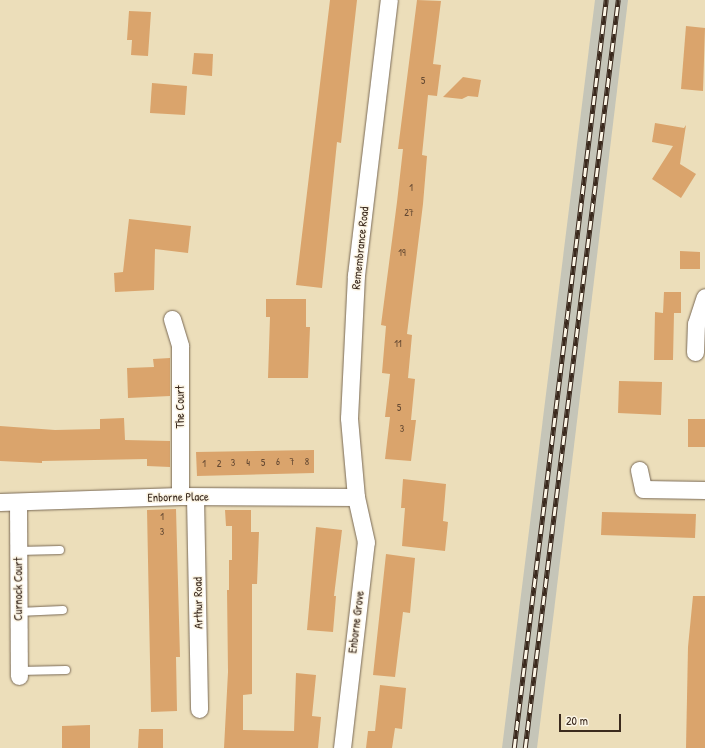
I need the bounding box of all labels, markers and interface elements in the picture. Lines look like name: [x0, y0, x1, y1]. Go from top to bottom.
house number: 5: [421, 75, 425, 87]
house number: 1: [409, 182, 413, 194]
street label: Remembrance Road: [349, 206, 371, 290]
house number: 27: [404, 207, 414, 219]
house number: 19: [398, 247, 406, 259]
house number: 11: [394, 338, 402, 350]
street label: The Court: [173, 385, 187, 429]
house number: 5: [397, 402, 401, 414]
house number: 3: [400, 423, 404, 435]
house number: 6: [276, 456, 280, 468]
house number: 7: [290, 456, 294, 468]
house number: 8: [305, 456, 309, 468]
house number: 3: [231, 457, 235, 469]
house number: 4: [246, 457, 250, 469]
house number: 5: [261, 457, 265, 469]
house number: 1: [202, 458, 206, 470]
house number: 2: [217, 458, 221, 470]
street label: Enborne Place: [147, 489, 209, 505]
house number: 1: [160, 511, 164, 523]
house number: 3: [160, 526, 164, 538]
street label: Curnock Court: [11, 557, 25, 621]
street label: Arthur Road: [190, 577, 206, 629]
street label: Enborne Grove: [345, 590, 367, 654]
scale bar: [561, 706, 623, 732]
text: 20 m: [566, 712, 588, 729]

